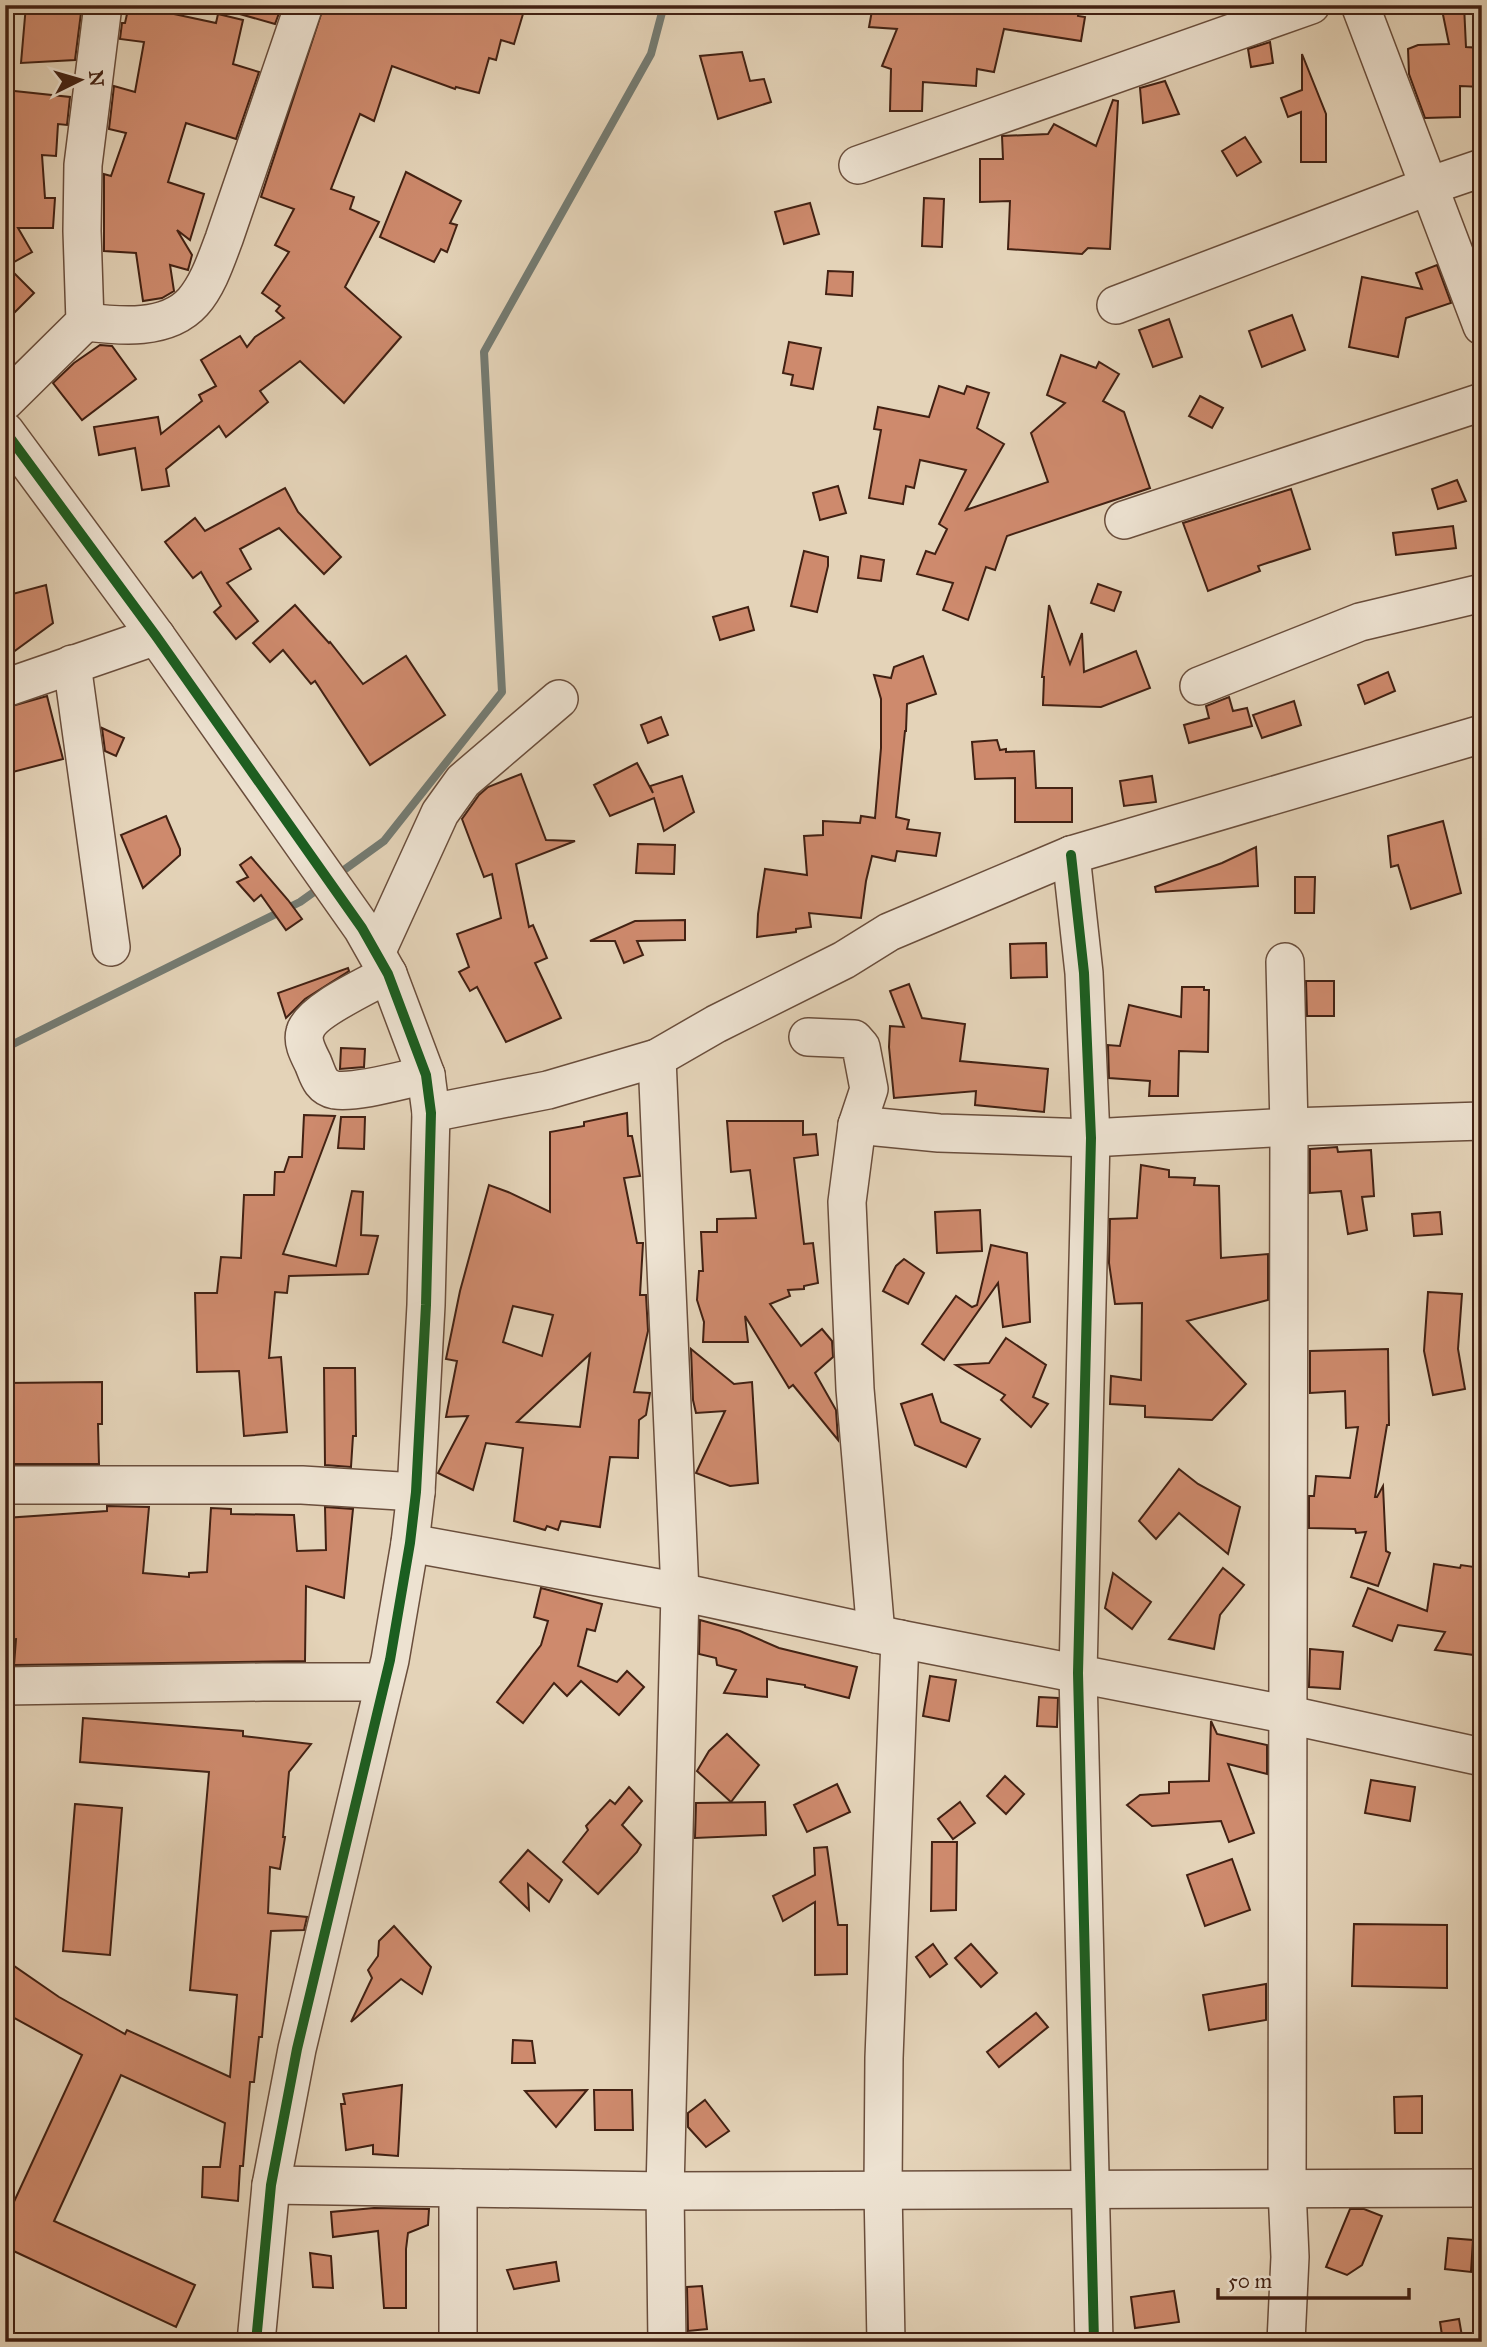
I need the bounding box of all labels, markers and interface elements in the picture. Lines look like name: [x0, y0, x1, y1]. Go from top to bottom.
north arrow: [46, 46, 116, 116]
text: N: [84, 70, 109, 88]
scale bar: [1218, 2256, 1408, 2300]
text: 50 m: [1228, 2268, 1273, 2294]

